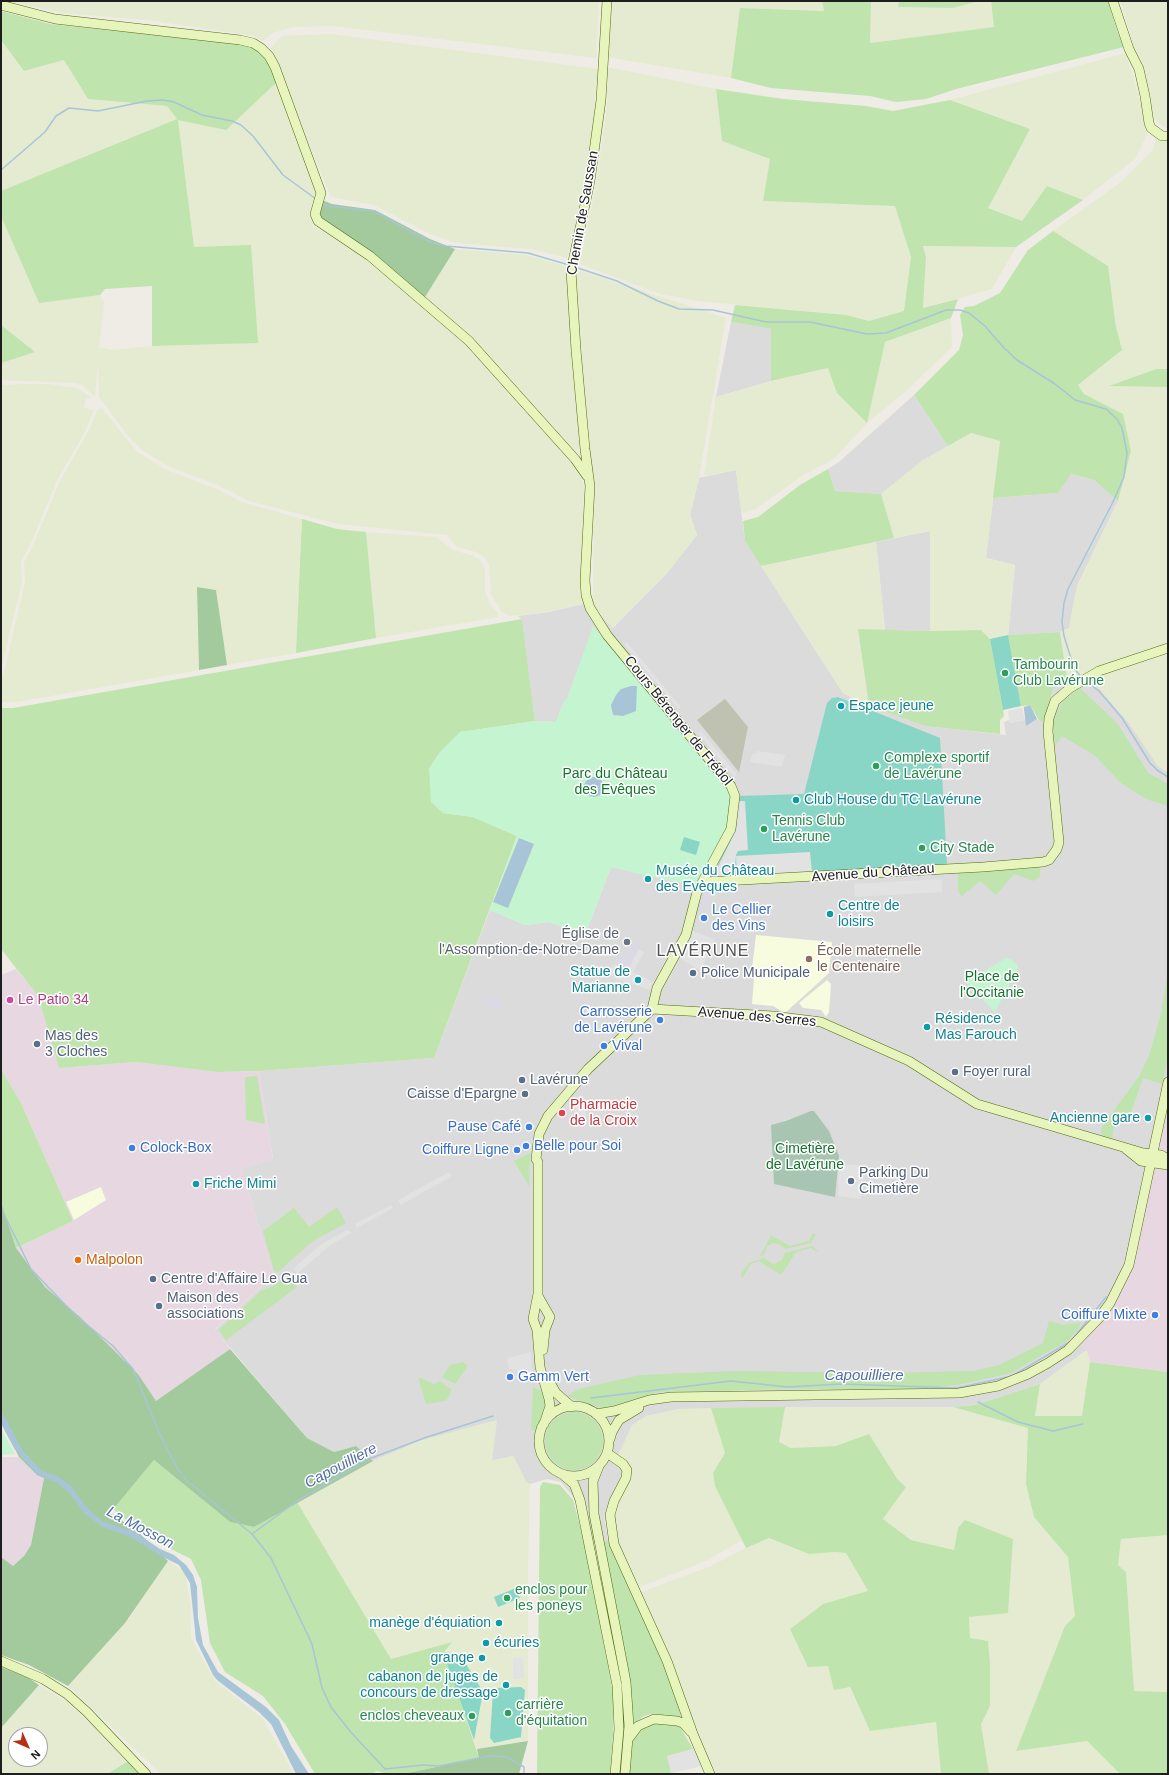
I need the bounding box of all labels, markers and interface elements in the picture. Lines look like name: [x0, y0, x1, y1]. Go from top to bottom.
street label: Chemin de Saussan: [564, 149, 602, 277]
street label: Cours Bérenger de Frédol: [621, 653, 735, 789]
place label: Tambourin Club Lavérune: [1013, 657, 1104, 690]
marker: Tambourin Club Lavérune: [1000, 668, 1010, 678]
place label: Espace jeune: [849, 698, 934, 714]
marker: Espace jeune: [836, 701, 846, 711]
place label: Complexe sportif de Lavérune: [884, 750, 989, 782]
marker: Complexe sportif de Lavérune: [871, 761, 881, 771]
park label: Parc du Château des Evêques: [562, 766, 668, 798]
place label: Club House du TC Lavérune: [804, 792, 981, 808]
marker: Club House du TC Lavérune: [791, 795, 801, 805]
place label: Tennis Club Lavérune: [772, 813, 845, 846]
marker: Tennis Club Lavérune: [759, 824, 769, 834]
place label: City Stade: [930, 840, 995, 856]
marker: City Stade: [917, 843, 927, 853]
street label: Avenue du Château: [811, 860, 935, 886]
place label: Musée du Château des Evèques: [656, 863, 774, 896]
marker: Musée du Château des Evèques: [643, 874, 653, 884]
place label: Centre de loisirs: [838, 898, 899, 930]
place label: Le Cellier des Vins: [712, 902, 771, 934]
marker: Centre de loisirs: [825, 909, 835, 919]
marker: Le Cellier des Vins: [699, 913, 709, 923]
place label: Église de l'Assomption-de-Notre-Dame: [439, 926, 619, 958]
marker: Église de l'Assomption-de-Notre-Dame: [622, 937, 632, 947]
district label: LAVÉRUNE: [656, 942, 750, 962]
place label: École maternelle le Centenaire: [817, 943, 921, 976]
marker: École maternelle le Centenaire: [804, 954, 814, 964]
place label: Statue de Marianne: [570, 964, 630, 996]
place label: Police Municipale: [701, 965, 810, 981]
marker: Police Municipale: [688, 968, 698, 978]
park label: Place de l'Occitanie: [960, 969, 1024, 1002]
marker: Statue de Marianne: [633, 975, 643, 985]
place label: Le Patio 34: [18, 992, 89, 1008]
marker: Le Patio 34: [5, 995, 15, 1005]
street label: Avenue des Serres: [697, 1003, 817, 1031]
place label: Carrosserie de Lavérune: [574, 1004, 652, 1036]
place label: Résidence Mas Farouch: [935, 1011, 1017, 1044]
marker: Carrosserie de Lavérune: [655, 1015, 665, 1025]
marker: Résidence Mas Farouch: [922, 1022, 932, 1032]
place label: Mas des 3 Cloches: [45, 1028, 107, 1060]
place label: Vival: [612, 1038, 642, 1054]
marker: Mas des 3 Cloches: [32, 1039, 42, 1049]
marker: Vival: [599, 1041, 609, 1051]
place label: Foyer rural: [963, 1064, 1031, 1080]
marker: Foyer rural: [950, 1067, 960, 1077]
place label: Lavérune: [530, 1072, 588, 1088]
marker: Lavérune: [517, 1075, 527, 1085]
place label: Caisse d'Epargne: [407, 1086, 517, 1102]
marker: Caisse d'Epargne: [520, 1089, 530, 1099]
place label: Pharmacie de la Croix: [570, 1097, 637, 1130]
marker: Pharmacie de la Croix: [557, 1108, 567, 1118]
place label: Ancienne gare: [1050, 1110, 1140, 1126]
marker: Ancienne gare: [1143, 1113, 1153, 1123]
place label: Pause Café: [448, 1119, 521, 1135]
marker: Pause Café: [524, 1122, 534, 1132]
place label: Belle pour Soi: [534, 1138, 621, 1154]
place label: Colock-Box: [140, 1140, 212, 1156]
marker: Belle pour Soi: [521, 1141, 531, 1151]
park label: Cimetière de Lavérune: [766, 1141, 844, 1174]
place label: Coiffure Ligne: [422, 1142, 509, 1158]
marker: Colock-Box: [127, 1143, 137, 1153]
marker: Coiffure Ligne: [512, 1145, 522, 1155]
place label: Parking Du Cimetière: [859, 1165, 928, 1198]
place label: Friche Mimi: [204, 1176, 276, 1192]
marker: Parking Du Cimetière: [846, 1176, 856, 1186]
marker: Friche Mimi: [191, 1179, 201, 1189]
place label: Malpolon: [86, 1252, 143, 1268]
marker: Malpolon: [73, 1255, 83, 1265]
place label: Centre d'Affaire Le Gua: [161, 1271, 307, 1287]
marker: Centre d'Affaire Le Gua: [148, 1274, 158, 1284]
place label: Maison des associations: [167, 1290, 244, 1322]
marker: Maison des associations: [154, 1301, 164, 1311]
place label: Coiffure Mixte: [1061, 1307, 1147, 1323]
marker: Coiffure Mixte: [1150, 1310, 1160, 1320]
water label: Capouilliere: [824, 1367, 904, 1385]
place label: Gamm Vert: [518, 1369, 589, 1385]
marker: Gamm Vert: [505, 1372, 515, 1382]
water label: Capouilliere: [302, 1439, 380, 1493]
water label: La Mosson: [103, 1503, 177, 1553]
place label: enclos pour les poneys: [515, 1582, 587, 1614]
marker: enclos pour les poneys: [502, 1593, 512, 1603]
place label: manège d'équiation: [369, 1615, 491, 1631]
marker: manège d'équiation: [494, 1618, 504, 1628]
place label: écuries: [494, 1635, 539, 1651]
marker: écuries: [481, 1638, 491, 1648]
place label: grange: [430, 1650, 474, 1666]
marker: grange: [477, 1653, 487, 1663]
place label: cabanon de juges de concours de dressage: [360, 1669, 498, 1702]
marker: cabanon de juges de concours de dressage: [501, 1680, 511, 1690]
place label: carrière d'équitation: [516, 1697, 587, 1730]
place label: enclos cheveaux: [360, 1708, 464, 1724]
marker: carrière d'équitation: [503, 1708, 513, 1718]
marker: enclos cheveaux: [467, 1711, 477, 1721]
north arrow: [8, 1727, 48, 1767]
text: N: [29, 1748, 43, 1762]

